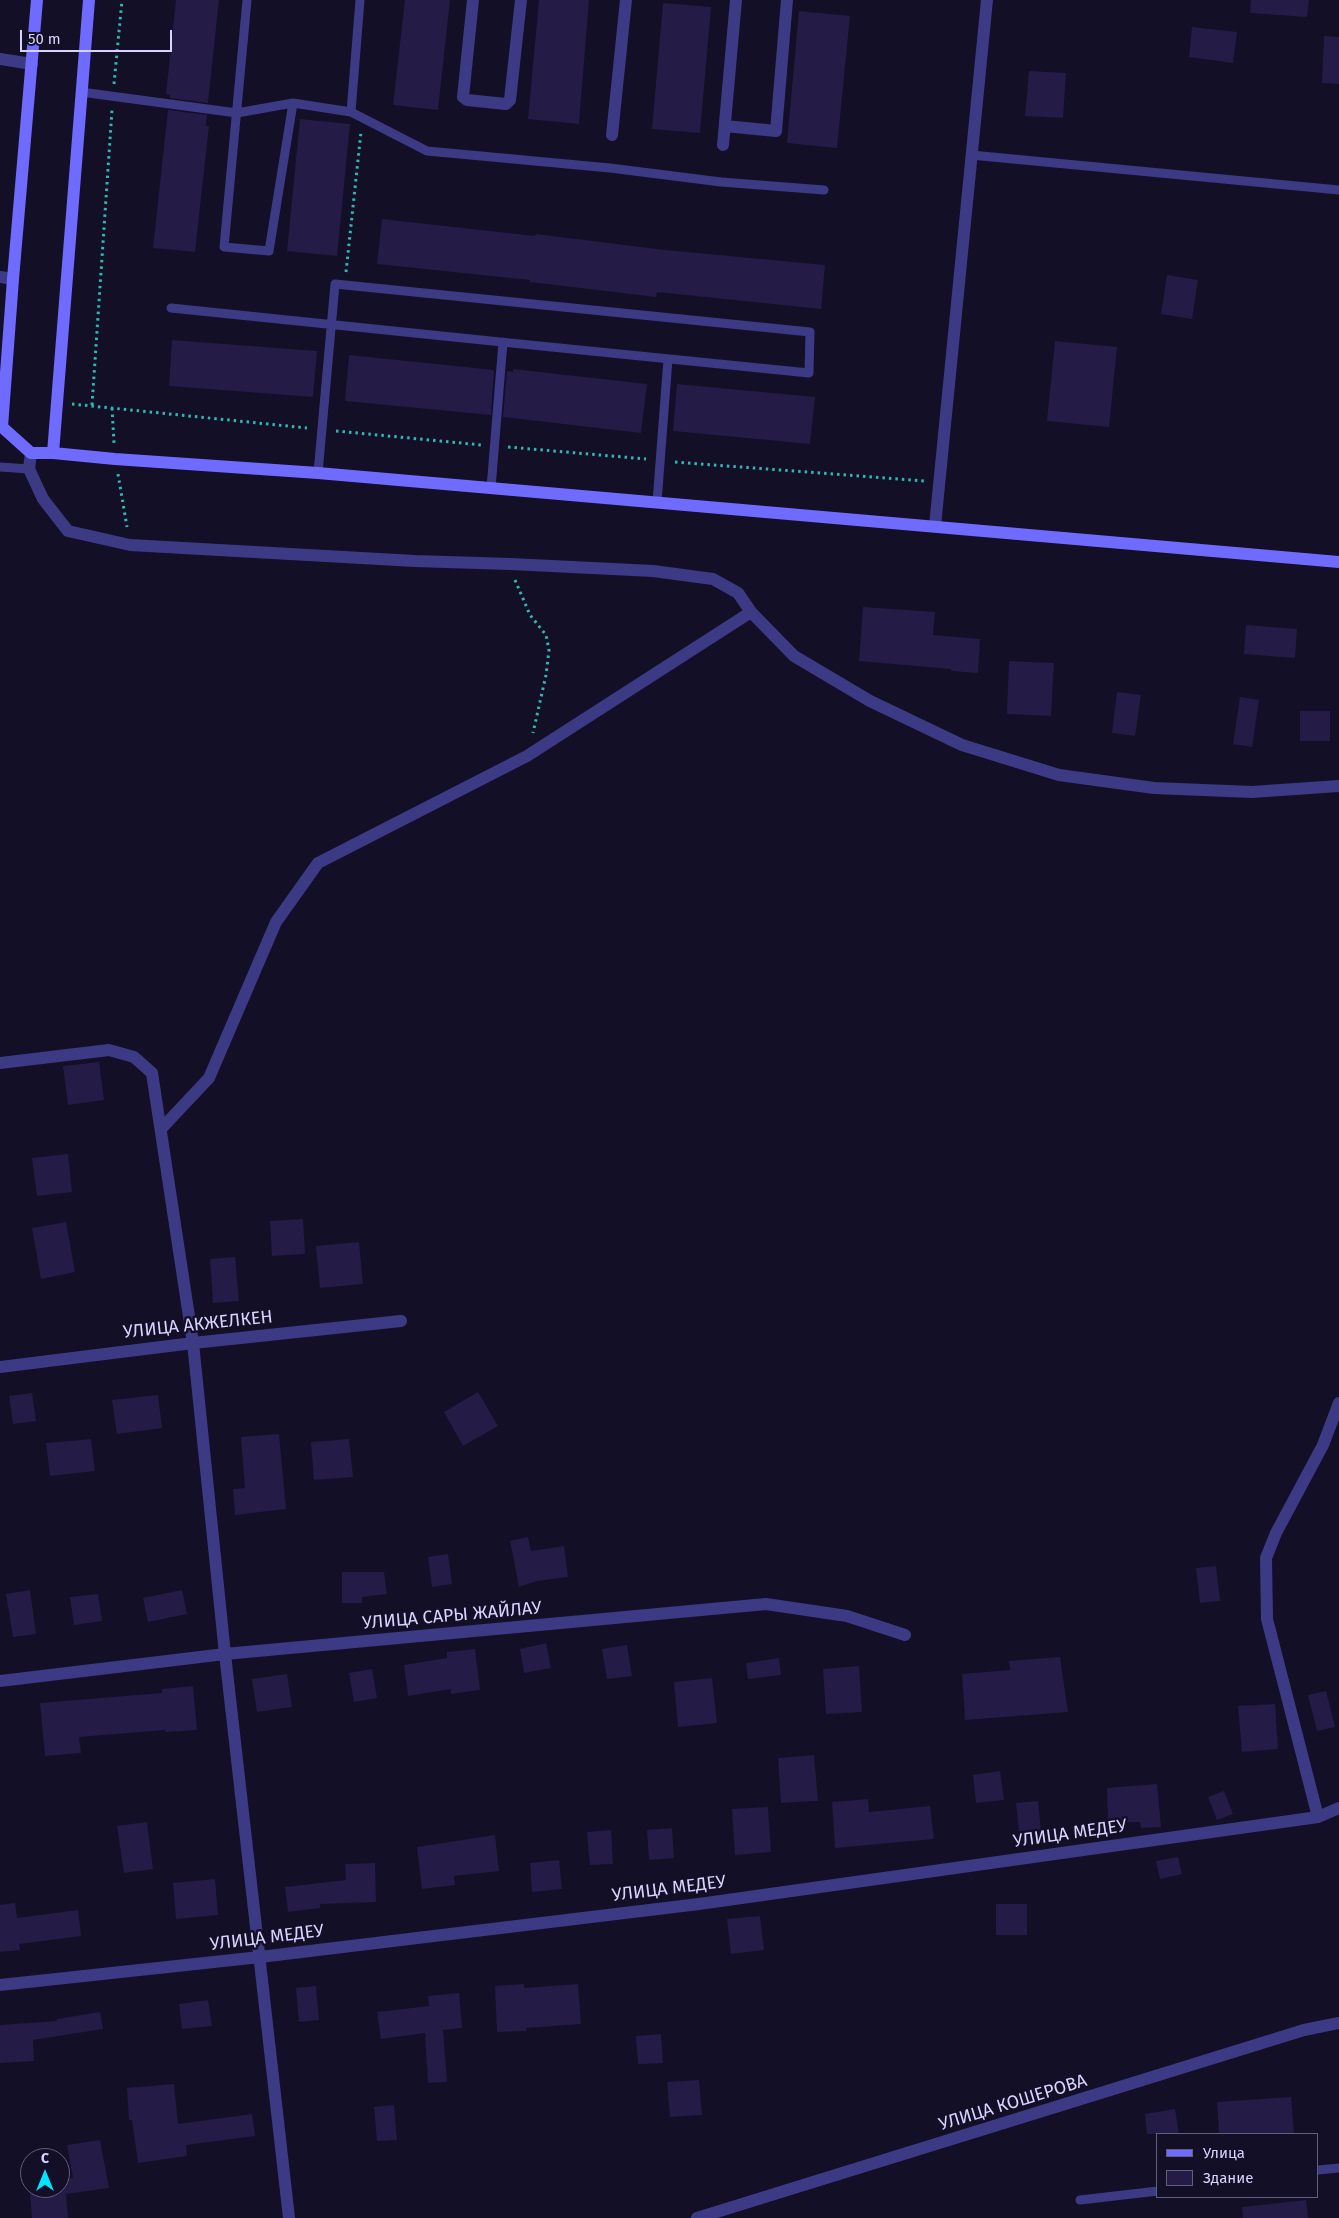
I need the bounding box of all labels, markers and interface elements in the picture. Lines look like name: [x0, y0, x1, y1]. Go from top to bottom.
scale bar: [22, 20, 175, 52]
text: 50 m: [28, 30, 61, 48]
street label: УЛИЦА АКЖЕЛКЕН: [122, 1306, 274, 1344]
street label: УЛИЦА САРЫ ЖАЙЛАУ: [361, 1597, 543, 1635]
street label: УЛИЦА МЕДЕУ: [1012, 1815, 1128, 1853]
street label: УЛИЦА МЕДЕУ: [611, 1871, 727, 1907]
street label: УЛИЦА МЕДЕУ: [209, 1920, 325, 1956]
street label: УЛИЦА КОШЕРОВА: [936, 2070, 1090, 2136]
legend: [1156, 2133, 1319, 2198]
text: Улица: [1203, 2144, 1245, 2162]
north arrow: [20, 2148, 70, 2198]
text: С: [41, 2150, 49, 2167]
text: Здание: [1203, 2169, 1253, 2187]

